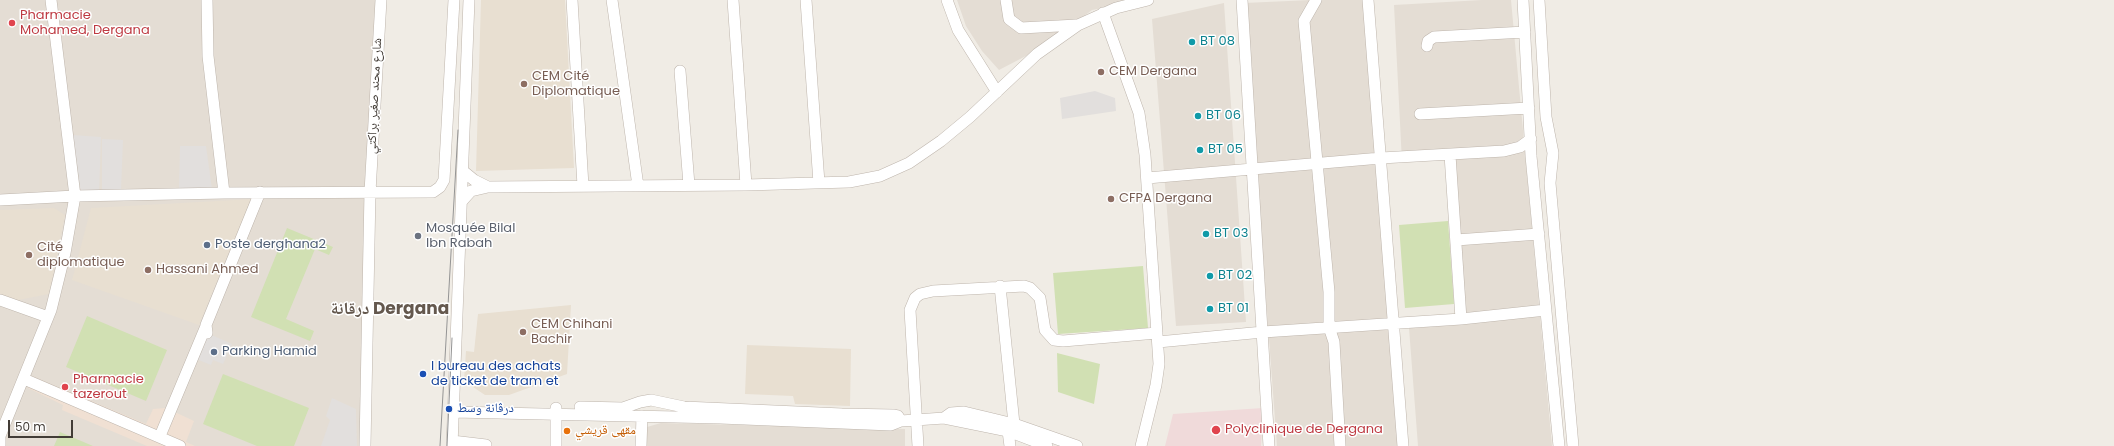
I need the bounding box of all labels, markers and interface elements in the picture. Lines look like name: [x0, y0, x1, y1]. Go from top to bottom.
place label: Pharmacie Mohamed, Dergana: [20, 8, 150, 39]
marker: Pharmacie Mohamed, Dergana: [7, 18, 17, 28]
place label: BT 08: [1200, 34, 1235, 50]
marker: BT 08: [1187, 37, 1197, 47]
street label: شارع محند صغير براكتي: [364, 38, 386, 154]
place label: CEM Dergana: [1109, 64, 1197, 80]
marker: CEM Dergana: [1096, 67, 1106, 77]
place label: CEM Cité Diplomatique: [532, 69, 620, 100]
marker: CEM Cité Diplomatique: [519, 79, 529, 89]
place label: BT 06: [1206, 108, 1241, 124]
marker: BT 06: [1193, 111, 1203, 121]
place label: BT 05: [1208, 142, 1243, 158]
marker: BT 05: [1195, 145, 1205, 155]
place label: CFPA Dergana: [1119, 191, 1212, 207]
marker: CFPA Dergana: [1106, 194, 1116, 204]
place label: Mosquée Bilal Ibn Rabah: [426, 221, 515, 252]
place label: BT 03: [1214, 226, 1248, 242]
marker: BT 03: [1201, 229, 1211, 239]
marker: Mosquée Bilal Ibn Rabah: [413, 231, 423, 241]
place label: Poste derghana2: [215, 237, 326, 253]
place label: Cité diplomatique: [37, 240, 125, 271]
marker: Poste derghana2: [202, 240, 212, 250]
marker: Cité diplomatique: [24, 250, 34, 260]
place label: Hassani Ahmed: [156, 262, 258, 278]
marker: Hassani Ahmed: [143, 265, 153, 275]
place label: BT 02: [1218, 268, 1252, 284]
marker: BT 02: [1205, 271, 1215, 281]
district label: درقانة Dergana: [331, 300, 449, 320]
place label: BT 01: [1218, 301, 1249, 317]
marker: BT 01: [1205, 304, 1215, 314]
place label: CEM Chihani Bachir: [531, 317, 613, 348]
marker: CEM Chihani Bachir: [518, 327, 528, 337]
place label: Parking Hamid: [222, 344, 317, 360]
marker: Parking Hamid: [209, 347, 219, 357]
place label: I bureau des achats de ticket de tram et: [431, 359, 561, 390]
marker: I bureau des achats de ticket de tram et: [418, 369, 428, 379]
place label: Pharmacie tazerout: [73, 372, 144, 403]
marker: Pharmacie tazerout: [60, 382, 70, 392]
place label: درڨانة وسط: [457, 401, 514, 417]
marker: درڨانة وسط: [444, 404, 454, 414]
scale bar: [10, 412, 75, 438]
text: 50 m: [15, 418, 46, 435]
place label: Polyclinique de Dergana: [1225, 422, 1383, 438]
place label: مقهى قريشي: [575, 423, 636, 439]
marker: Polyclinique de Dergana: [1210, 424, 1222, 436]
marker: مقهى قريشي: [562, 426, 572, 436]

